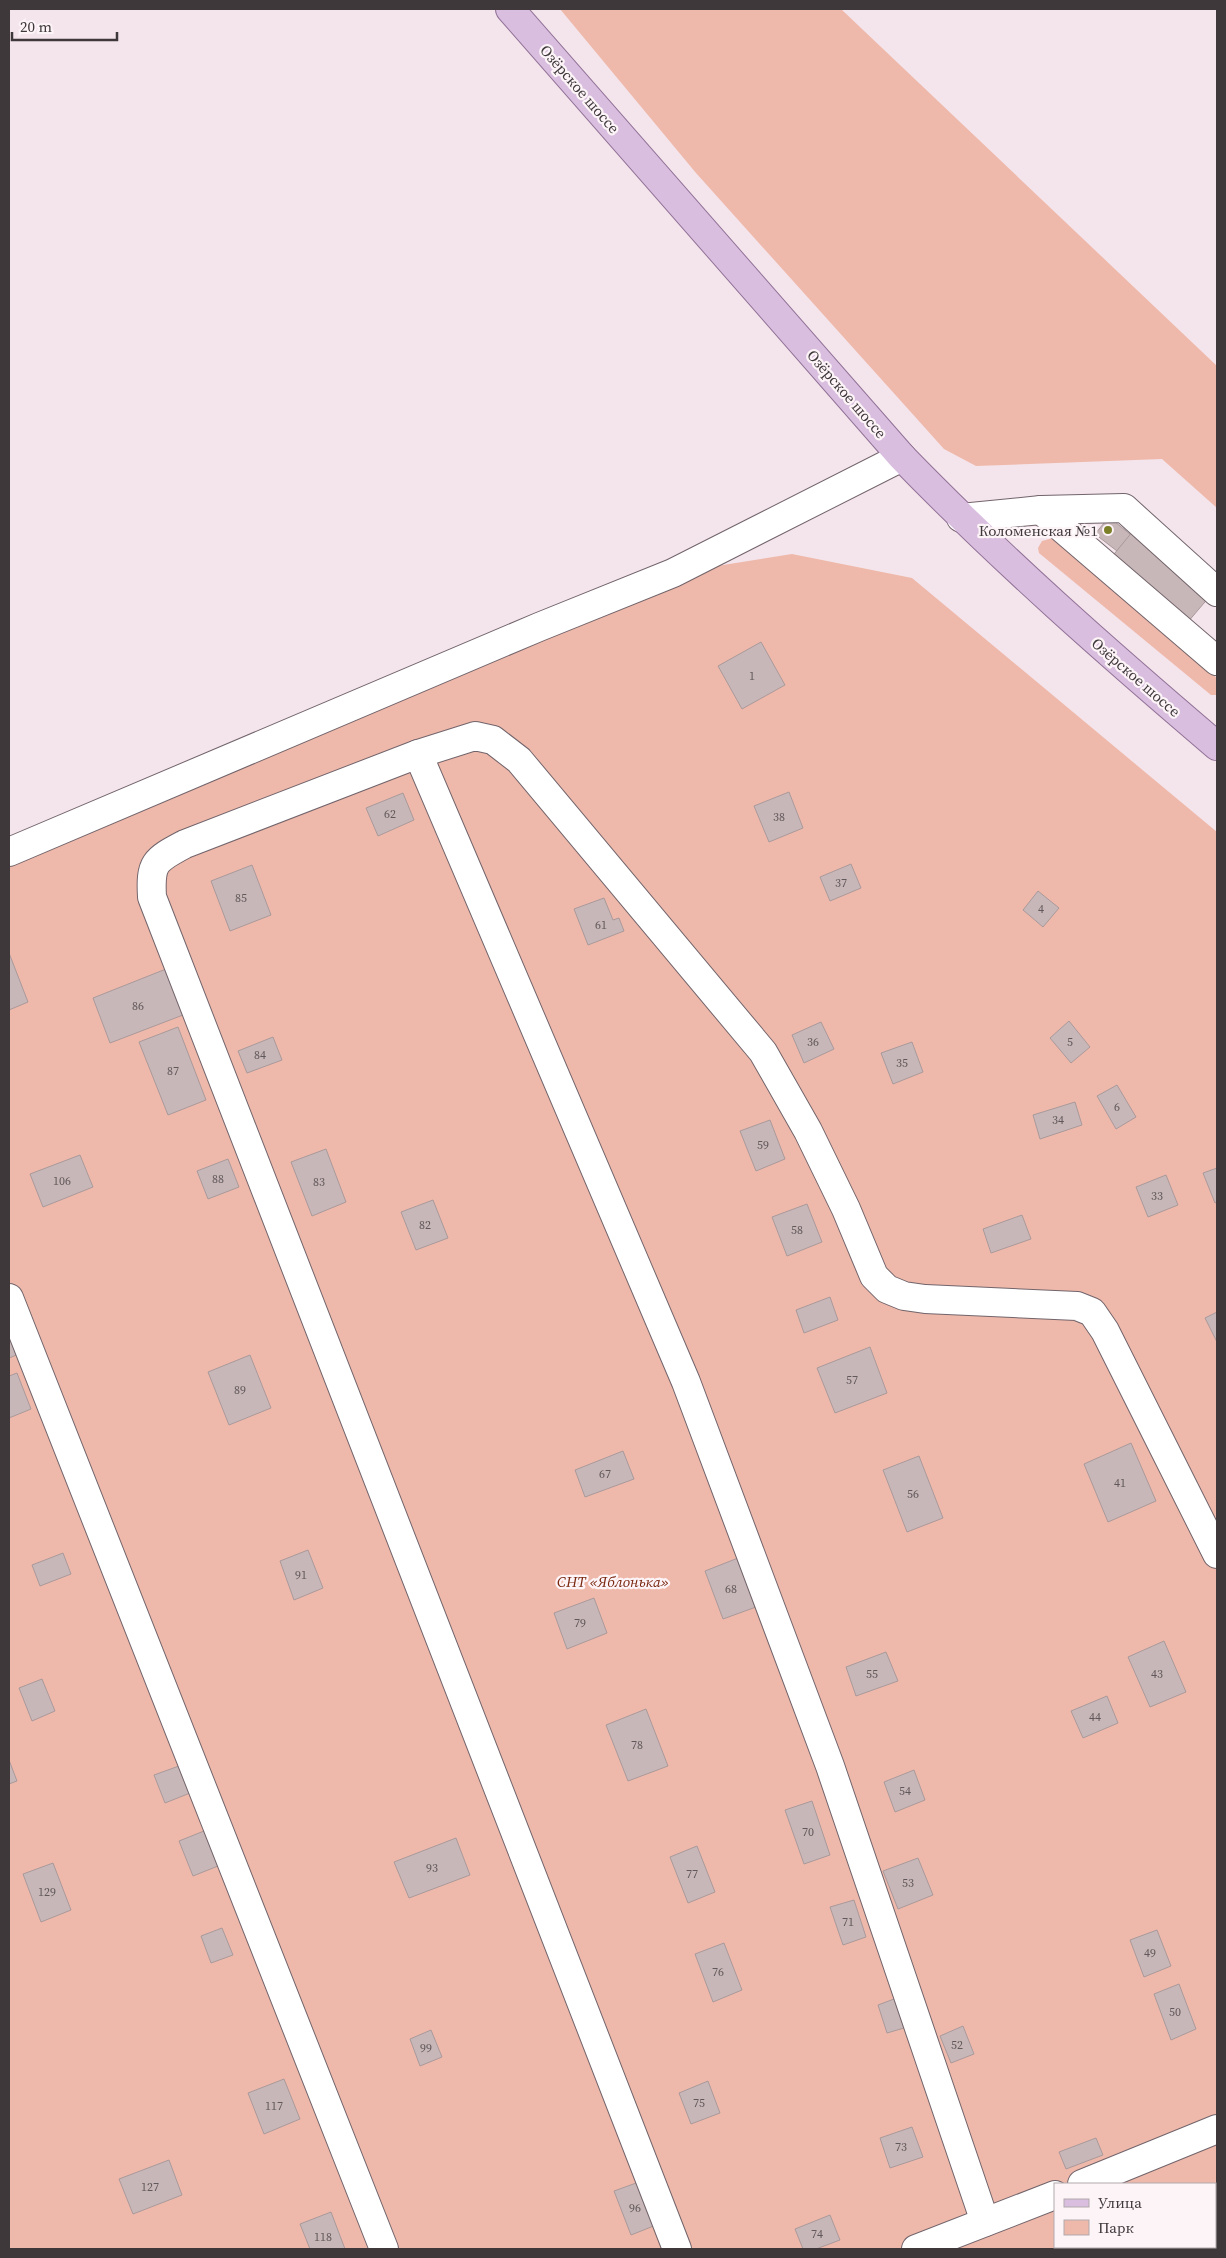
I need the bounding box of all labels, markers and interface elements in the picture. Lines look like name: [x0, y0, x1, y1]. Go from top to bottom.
scale bar: [12, 10, 118, 42]
text: 20 m: [20, 16, 52, 37]
street label: Озёрское шоссе: [536, 40, 625, 138]
street label: Озёрское шоссе: [803, 345, 892, 443]
place label: Коломенская №1: [979, 520, 1098, 541]
marker: Коломенская №1: [1102, 524, 1114, 536]
street label: Озёрское шоссе: [1087, 633, 1185, 722]
house number: 1: [749, 668, 755, 684]
house number: 62: [384, 806, 396, 822]
house number: 38: [773, 809, 785, 825]
house number: 37: [835, 875, 847, 891]
house number: 85: [235, 890, 247, 906]
house number: 4: [1038, 901, 1044, 917]
house number: 61: [595, 917, 607, 933]
house number: 86: [132, 998, 144, 1014]
house number: 36: [807, 1034, 819, 1050]
house number: 5: [1067, 1034, 1073, 1050]
house number: 84: [254, 1047, 266, 1063]
house number: 35: [896, 1055, 908, 1071]
house number: 87: [167, 1063, 179, 1079]
house number: 6: [1114, 1099, 1120, 1115]
house number: 34: [1052, 1112, 1064, 1128]
house number: 59: [757, 1137, 769, 1153]
house number: 88: [212, 1171, 224, 1187]
house number: 106: [53, 1173, 71, 1189]
house number: 83: [313, 1174, 325, 1190]
house number: 33: [1151, 1188, 1163, 1204]
house number: 82: [419, 1217, 431, 1233]
house number: 58: [791, 1222, 803, 1238]
house number: 57: [846, 1372, 858, 1388]
house number: 89: [234, 1382, 246, 1398]
house number: 67: [599, 1466, 611, 1482]
house number: 41: [1114, 1475, 1126, 1491]
house number: 56: [907, 1486, 919, 1502]
house number: 91: [295, 1567, 307, 1583]
park label: СНТ «Яблонька»: [557, 1571, 669, 1592]
house number: 68: [725, 1581, 737, 1597]
house number: 79: [574, 1615, 586, 1631]
house number: 55: [866, 1666, 878, 1682]
house number: 43: [1151, 1666, 1163, 1682]
house number: 44: [1089, 1709, 1101, 1725]
house number: 78: [631, 1737, 643, 1753]
house number: 54: [899, 1783, 911, 1799]
house number: 70: [802, 1824, 814, 1840]
house number: 93: [426, 1860, 438, 1876]
house number: 77: [686, 1866, 698, 1882]
house number: 53: [902, 1875, 914, 1891]
house number: 129: [38, 1884, 56, 1900]
house number: 71: [842, 1914, 854, 1930]
house number: 49: [1144, 1945, 1156, 1961]
house number: 76: [712, 1964, 724, 1980]
house number: 50: [1169, 2004, 1181, 2020]
house number: 52: [951, 2037, 963, 2053]
house number: 99: [420, 2040, 432, 2056]
house number: 75: [693, 2095, 705, 2111]
house number: 117: [265, 2098, 283, 2114]
house number: 73: [895, 2139, 907, 2155]
house number: 127: [141, 2179, 159, 2195]
legend: [1054, 2183, 1216, 2248]
text: Улица: [1098, 2192, 1142, 2213]
house number: 96: [629, 2200, 641, 2216]
text: Парк: [1098, 2217, 1134, 2238]
house number: 74: [811, 2226, 823, 2242]
house number: 118: [314, 2229, 332, 2245]

